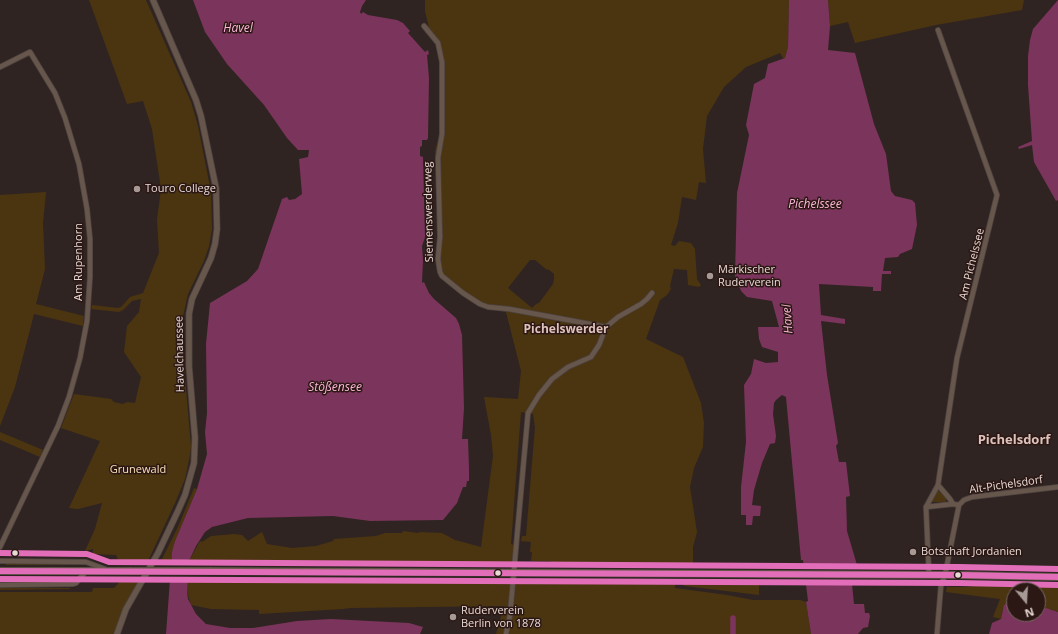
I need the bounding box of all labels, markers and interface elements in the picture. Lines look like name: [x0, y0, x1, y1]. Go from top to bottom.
water label: Havel: [223, 22, 253, 36]
street label: Siemenswerderweg: [422, 162, 436, 262]
place label: Touro College: [145, 182, 216, 196]
marker: Touro College: [132, 184, 142, 194]
water label: Pichelssee: [788, 198, 842, 212]
street label: Am Rupenhorn: [72, 223, 86, 301]
street label: Am Pichelssee: [957, 227, 987, 301]
place label: Märkischer Ruderverein: [718, 263, 781, 289]
marker: Märkischer Ruderverein: [705, 271, 715, 281]
water label: Havel: [780, 304, 796, 334]
street label: Havelchaussee: [173, 316, 187, 392]
district label: Pichelswerder: [524, 323, 608, 337]
water label: Stößensee: [308, 381, 362, 395]
district label: Pichelsdorf: [978, 432, 1050, 448]
park label: Grunewald: [110, 463, 166, 477]
street label: Alt-Pichelsdorf: [968, 473, 1044, 497]
place label: Botschaft Jordanien: [921, 545, 1022, 559]
marker: Botschaft Jordanien: [908, 547, 918, 557]
unlabelled marker: [10, 548, 20, 558]
unlabelled marker: [493, 568, 503, 578]
unlabelled marker: [953, 570, 963, 580]
north arrow: [1006, 582, 1046, 622]
place label: Ruderverein Berlin von 1878: [461, 604, 541, 630]
text: N: [1023, 604, 1036, 621]
marker: Ruderverein Berlin von 1878: [448, 612, 458, 622]

